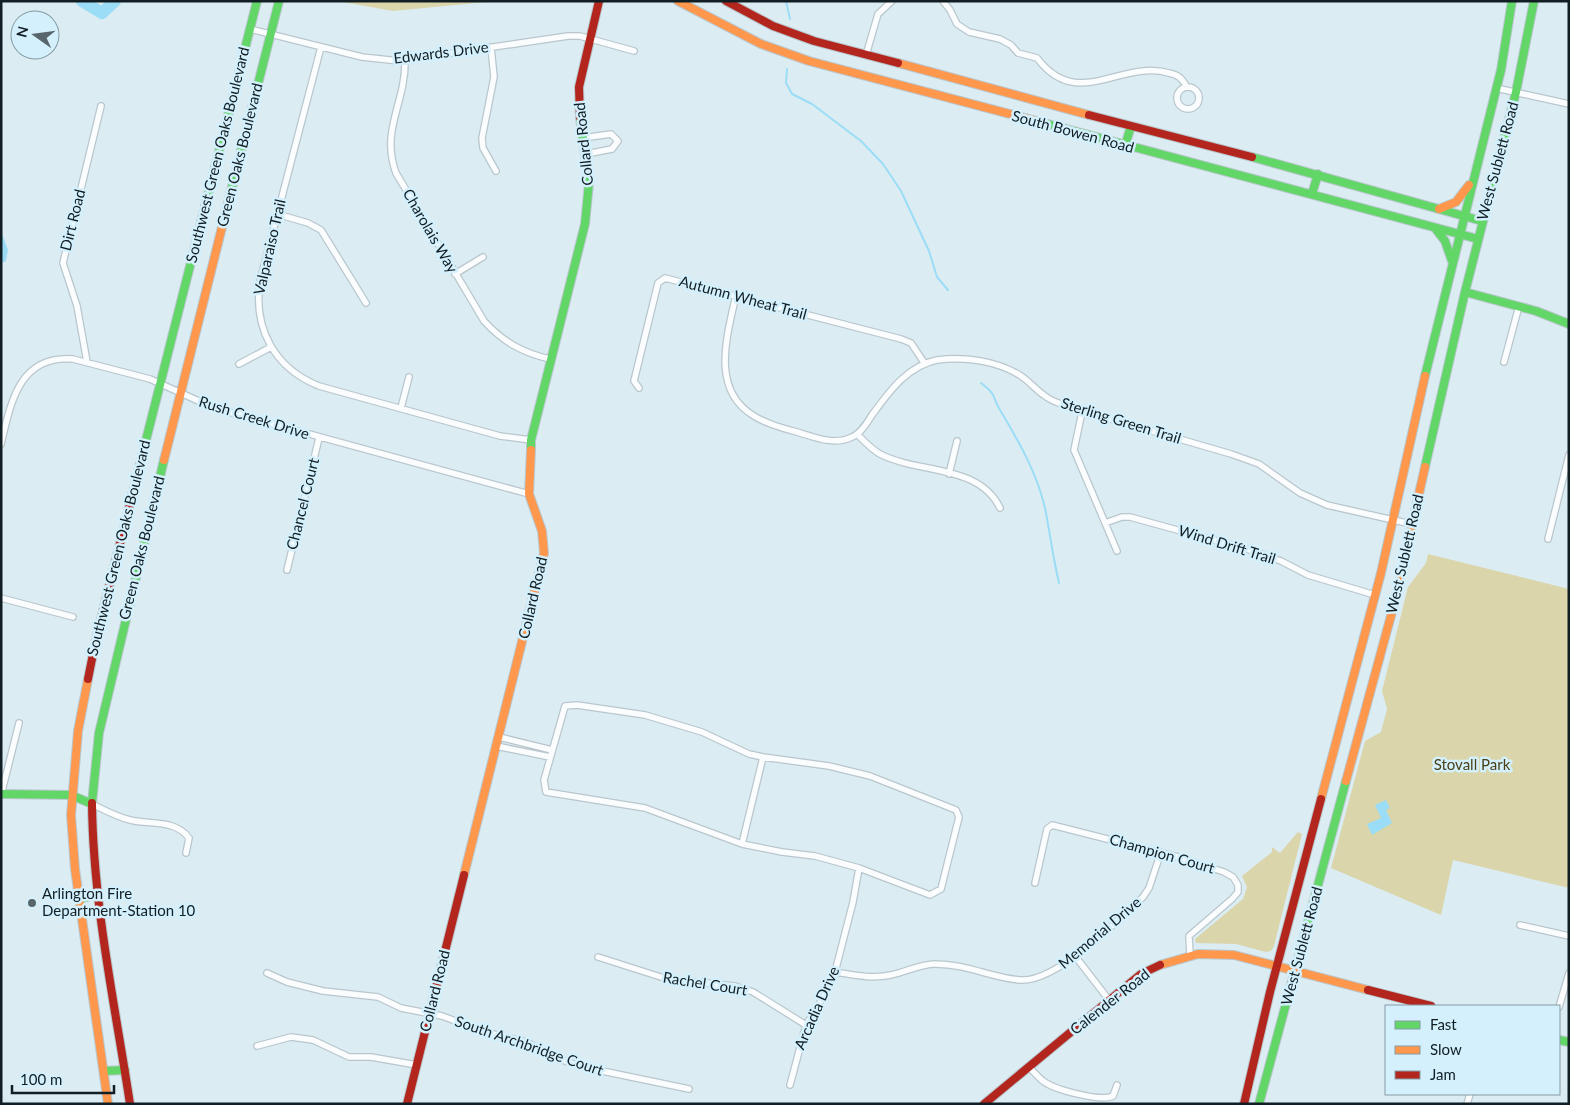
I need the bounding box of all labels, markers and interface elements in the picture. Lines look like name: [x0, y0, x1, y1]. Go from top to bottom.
north arrow: [10, 10, 60, 60]
text: N: [12, 24, 31, 39]
street label: Edwards Drive: [392, 37, 489, 67]
street label: Southwest Green Oaks Boulevard: [182, 45, 254, 265]
street label: Green Oaks Boulevard: [213, 81, 267, 229]
street label: West Sublett Road: [1473, 100, 1521, 222]
street label: Collard Road: [570, 102, 596, 187]
street label: South Bowen Road: [1010, 106, 1136, 156]
street label: Charolais Way: [400, 185, 462, 276]
street label: Dirt Road: [56, 187, 88, 252]
street label: Valparaiso Trail: [249, 197, 289, 296]
street label: Autumn Wheat Trail: [677, 271, 809, 323]
street label: Rush Creek Drive: [197, 392, 312, 442]
street label: Sterling Green Trail: [1059, 393, 1183, 447]
street label: Southwest Green Oaks Boulevard: [83, 438, 155, 658]
street label: Chancel Court: [282, 455, 322, 552]
street label: Green Oaks Boulevard: [115, 474, 169, 622]
street label: West Sublett Road: [1382, 492, 1426, 615]
street label: Wind Drift Trail: [1176, 521, 1278, 567]
street label: Collard Road: [514, 555, 550, 641]
park label: Stovall Park: [1434, 755, 1511, 773]
street label: Champion Court: [1108, 829, 1217, 877]
place label: Arlington Fire Department-Station 10: [42, 884, 196, 919]
street label: West Sublett Road: [1277, 885, 1325, 1007]
street label: Memorial Drive: [1054, 892, 1144, 972]
marker: Arlington Fire Department-Station 10: [26, 897, 38, 909]
street label: Collard Road: [415, 948, 453, 1033]
street label: Arcadia Drive: [790, 963, 842, 1052]
street label: Calender Road: [1066, 965, 1153, 1038]
street label: Rachel Court: [662, 967, 749, 999]
legend: [1385, 1005, 1560, 1095]
street label: South Archbridge Court: [453, 1011, 606, 1079]
text: Fast: [1430, 1015, 1457, 1033]
text: Slow: [1430, 1040, 1462, 1058]
scale bar: [12, 1062, 115, 1094]
text: Jam: [1430, 1065, 1456, 1083]
text: 100 m: [20, 1070, 62, 1088]

